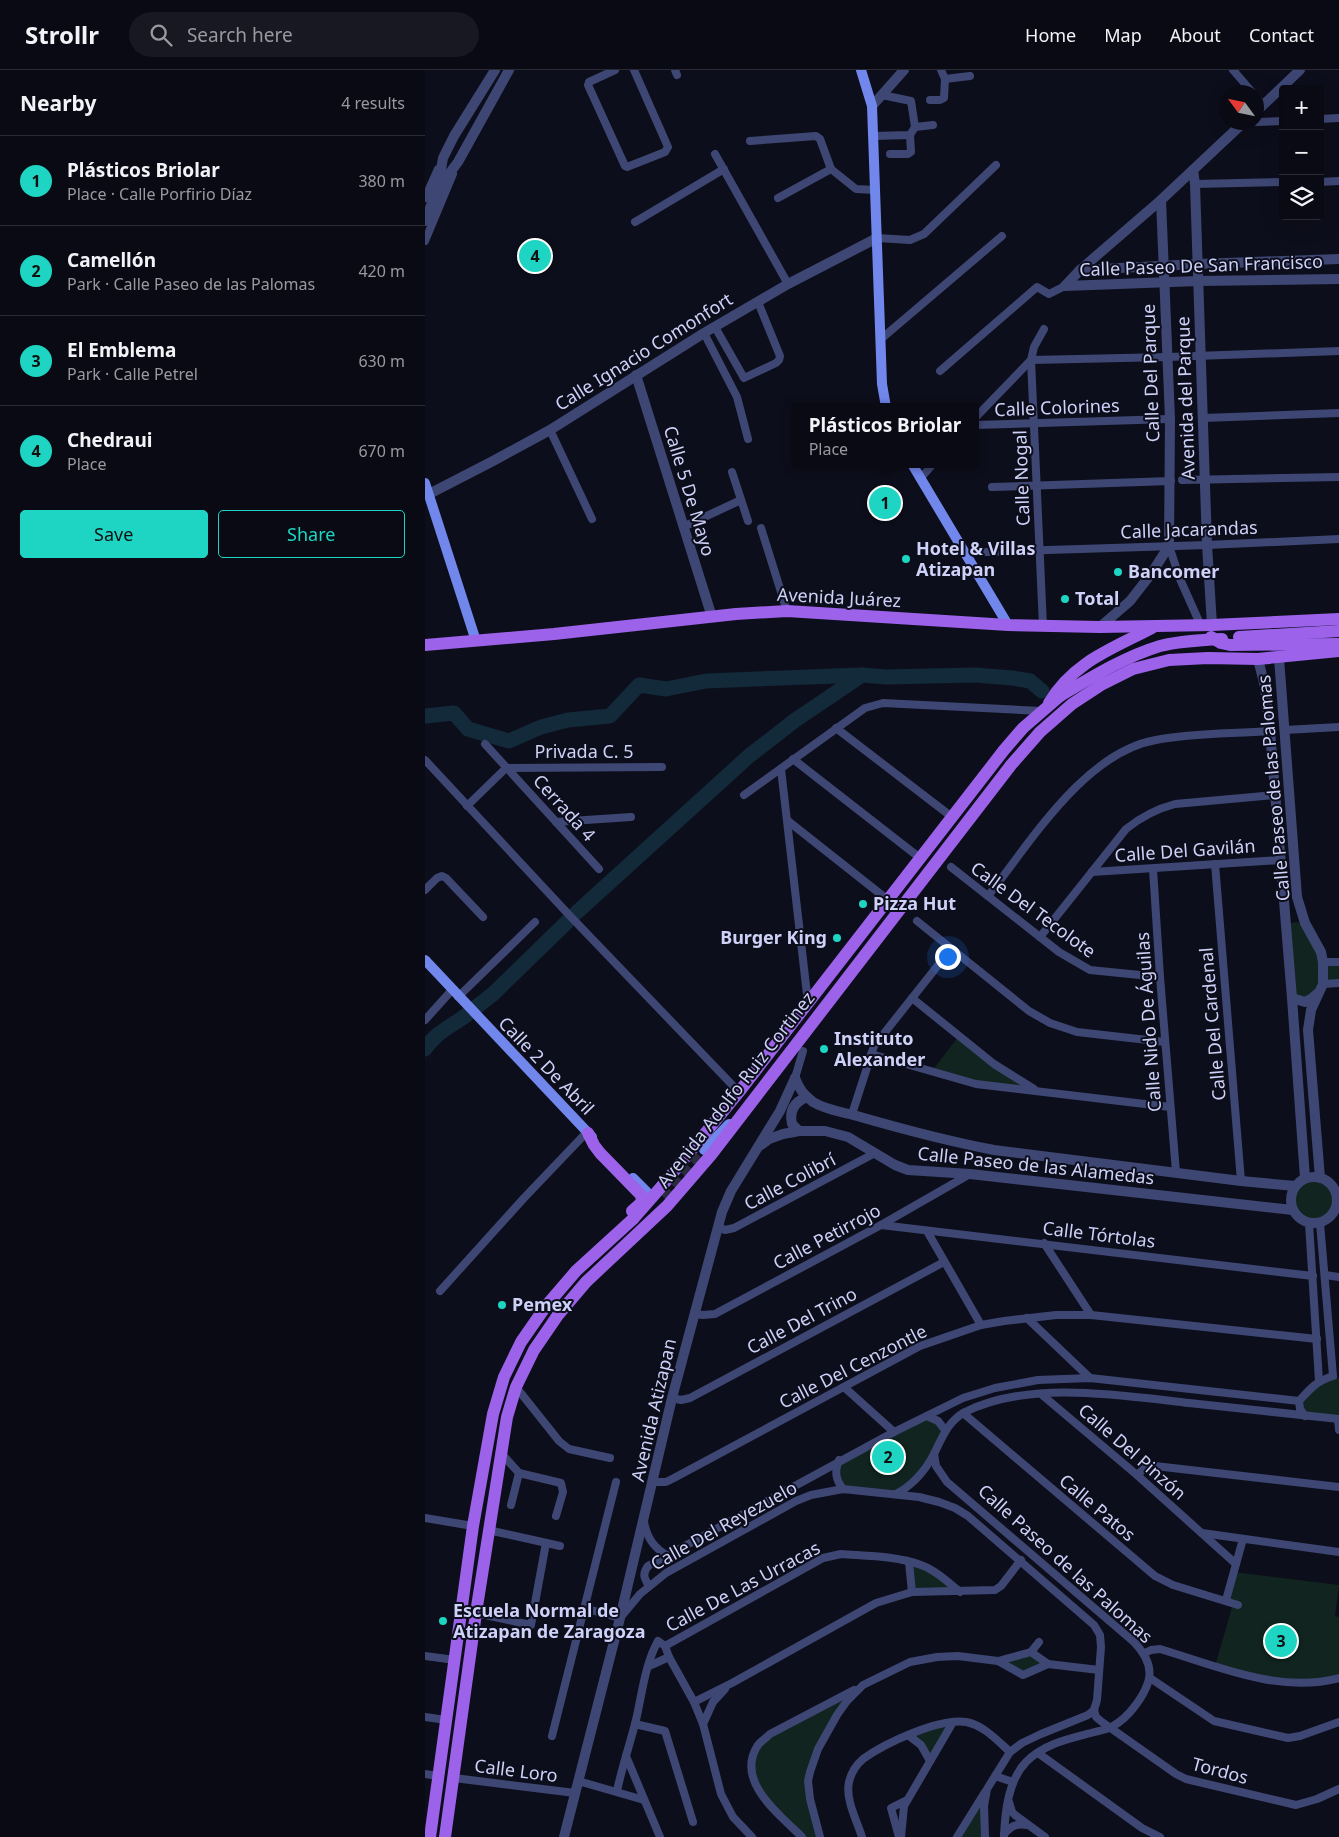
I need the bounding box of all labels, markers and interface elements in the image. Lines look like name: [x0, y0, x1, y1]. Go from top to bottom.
search box: [129, 12, 479, 57]
text: Strollr: [25, 18, 99, 51]
icon: search: [147, 21, 175, 49]
text: Search here: [187, 22, 293, 48]
text: Home: [1025, 23, 1076, 47]
text: Map: [1104, 23, 1142, 47]
text: About: [1170, 23, 1221, 47]
text: Contact: [1249, 23, 1314, 47]
north arrow: [1219, 85, 1264, 130]
map controls: [1279, 85, 1324, 220]
button: +: [1279, 85, 1324, 130]
text: Nearby: [20, 89, 96, 117]
text: 4 results: [341, 92, 405, 114]
button: −: [1279, 130, 1324, 175]
text: Plásticos Briolar: [67, 157, 220, 183]
text: 1: [31, 170, 41, 192]
text: 380 m: [358, 170, 405, 192]
button: layers: [1279, 175, 1324, 220]
text: Place · Calle Porfirio Díaz: [67, 183, 252, 205]
pin: 4: [519, 237, 551, 275]
text: Camellón: [67, 247, 156, 273]
street label: Calle Paseo De San Francisco: [1079, 249, 1323, 281]
text: 2: [31, 260, 41, 282]
text: 420 m: [358, 260, 405, 282]
text: Park · Calle Paseo de las Palomas: [67, 273, 315, 295]
street label: Calle Ignacio Comonfort: [550, 286, 737, 416]
street label: Calle Del Parque: [1136, 303, 1164, 443]
street label: Avenida del Parque: [1170, 316, 1200, 480]
text: El Emblema: [67, 337, 176, 363]
text: 3: [31, 350, 41, 372]
text: 630 m: [358, 350, 405, 372]
text: Park · Calle Petrel: [67, 363, 198, 385]
street label: Calle Colorines: [994, 393, 1120, 421]
popup: [791, 403, 979, 468]
text: Plásticos Briolar: [809, 412, 961, 438]
street label: Calle 5 De Mayo: [659, 423, 721, 559]
text: Chedraui: [67, 427, 152, 453]
street label: Calle Nogal: [1007, 430, 1035, 526]
text: Place: [809, 438, 848, 460]
text: 4: [31, 440, 41, 462]
text: 670 m: [358, 440, 405, 462]
text: Place: [67, 453, 107, 475]
pin: 1: [869, 484, 901, 522]
button: Save: [20, 510, 208, 558]
button: Share: [218, 510, 405, 558]
street label: Calle Jacarandas: [1120, 515, 1258, 543]
place label: Hotel & Villas Atizapan: [916, 536, 1035, 581]
marker: Hotel & Villas Atizapan: [900, 553, 912, 565]
place label: Bancomer: [1128, 559, 1219, 583]
marker: Bancomer: [1112, 566, 1124, 578]
street label: Avenida Juárez: [776, 582, 902, 612]
place label: Total: [1075, 586, 1119, 610]
marker: Total: [1059, 593, 1071, 605]
street label: Calle Paseo de las Palomas: [1251, 674, 1295, 902]
street label: Privada C. 5: [534, 739, 634, 763]
street label: Cerrada 4: [528, 769, 601, 846]
street label: Calle Del Gavilán: [1114, 833, 1256, 867]
street label: Calle Del Tecolote: [966, 856, 1101, 963]
place label: Pizza Hut: [873, 891, 956, 915]
marker: Pizza Hut: [857, 898, 869, 910]
place label: Burger King: [720, 925, 827, 949]
street label: Calle Nido De Águilas: [1130, 931, 1166, 1113]
marker: Burger King: [831, 932, 843, 944]
your location: [935, 944, 961, 970]
street label: Calle Del Cardenal: [1193, 946, 1231, 1102]
street label: Avenida Adolfo Ruiz Cortinez: [651, 986, 819, 1192]
street label: Calle 2 De Abril: [494, 1011, 600, 1120]
place label: Instituto Alexander: [834, 1026, 925, 1071]
marker: Instituto Alexander: [818, 1043, 830, 1055]
street label: Calle Paseo de las Alamedas: [917, 1141, 1156, 1189]
street label: Calle Colibrí: [740, 1147, 840, 1215]
street label: Calle Petirrojo: [768, 1198, 885, 1275]
street label: Calle Tórtolas: [1041, 1215, 1157, 1253]
street label: Calle Del Trino: [742, 1281, 861, 1359]
place label: Pemex: [512, 1292, 573, 1316]
marker: Pemex: [496, 1299, 508, 1311]
street label: Calle Del Cenzontle: [775, 1318, 930, 1414]
street label: Avenida Atizapan: [625, 1336, 681, 1484]
street label: Calle Del Pinzón: [1074, 1398, 1192, 1505]
pin: 2: [872, 1438, 904, 1476]
street label: Calle Patos: [1054, 1468, 1141, 1546]
street label: Calle Del Reyezuelo: [646, 1475, 801, 1575]
street label: Calle Paseo de las Palomas: [973, 1478, 1158, 1648]
street label: Calle De Las Urracas: [661, 1535, 824, 1637]
place label: Escuela Normal de Atizapan de Zaragoza: [453, 1598, 645, 1643]
marker: Escuela Normal de Atizapan de Zaragoza: [437, 1615, 449, 1627]
pin: 3: [1265, 1622, 1297, 1660]
street label: Tordos: [1189, 1751, 1251, 1789]
street label: Calle Loro: [473, 1753, 559, 1787]

